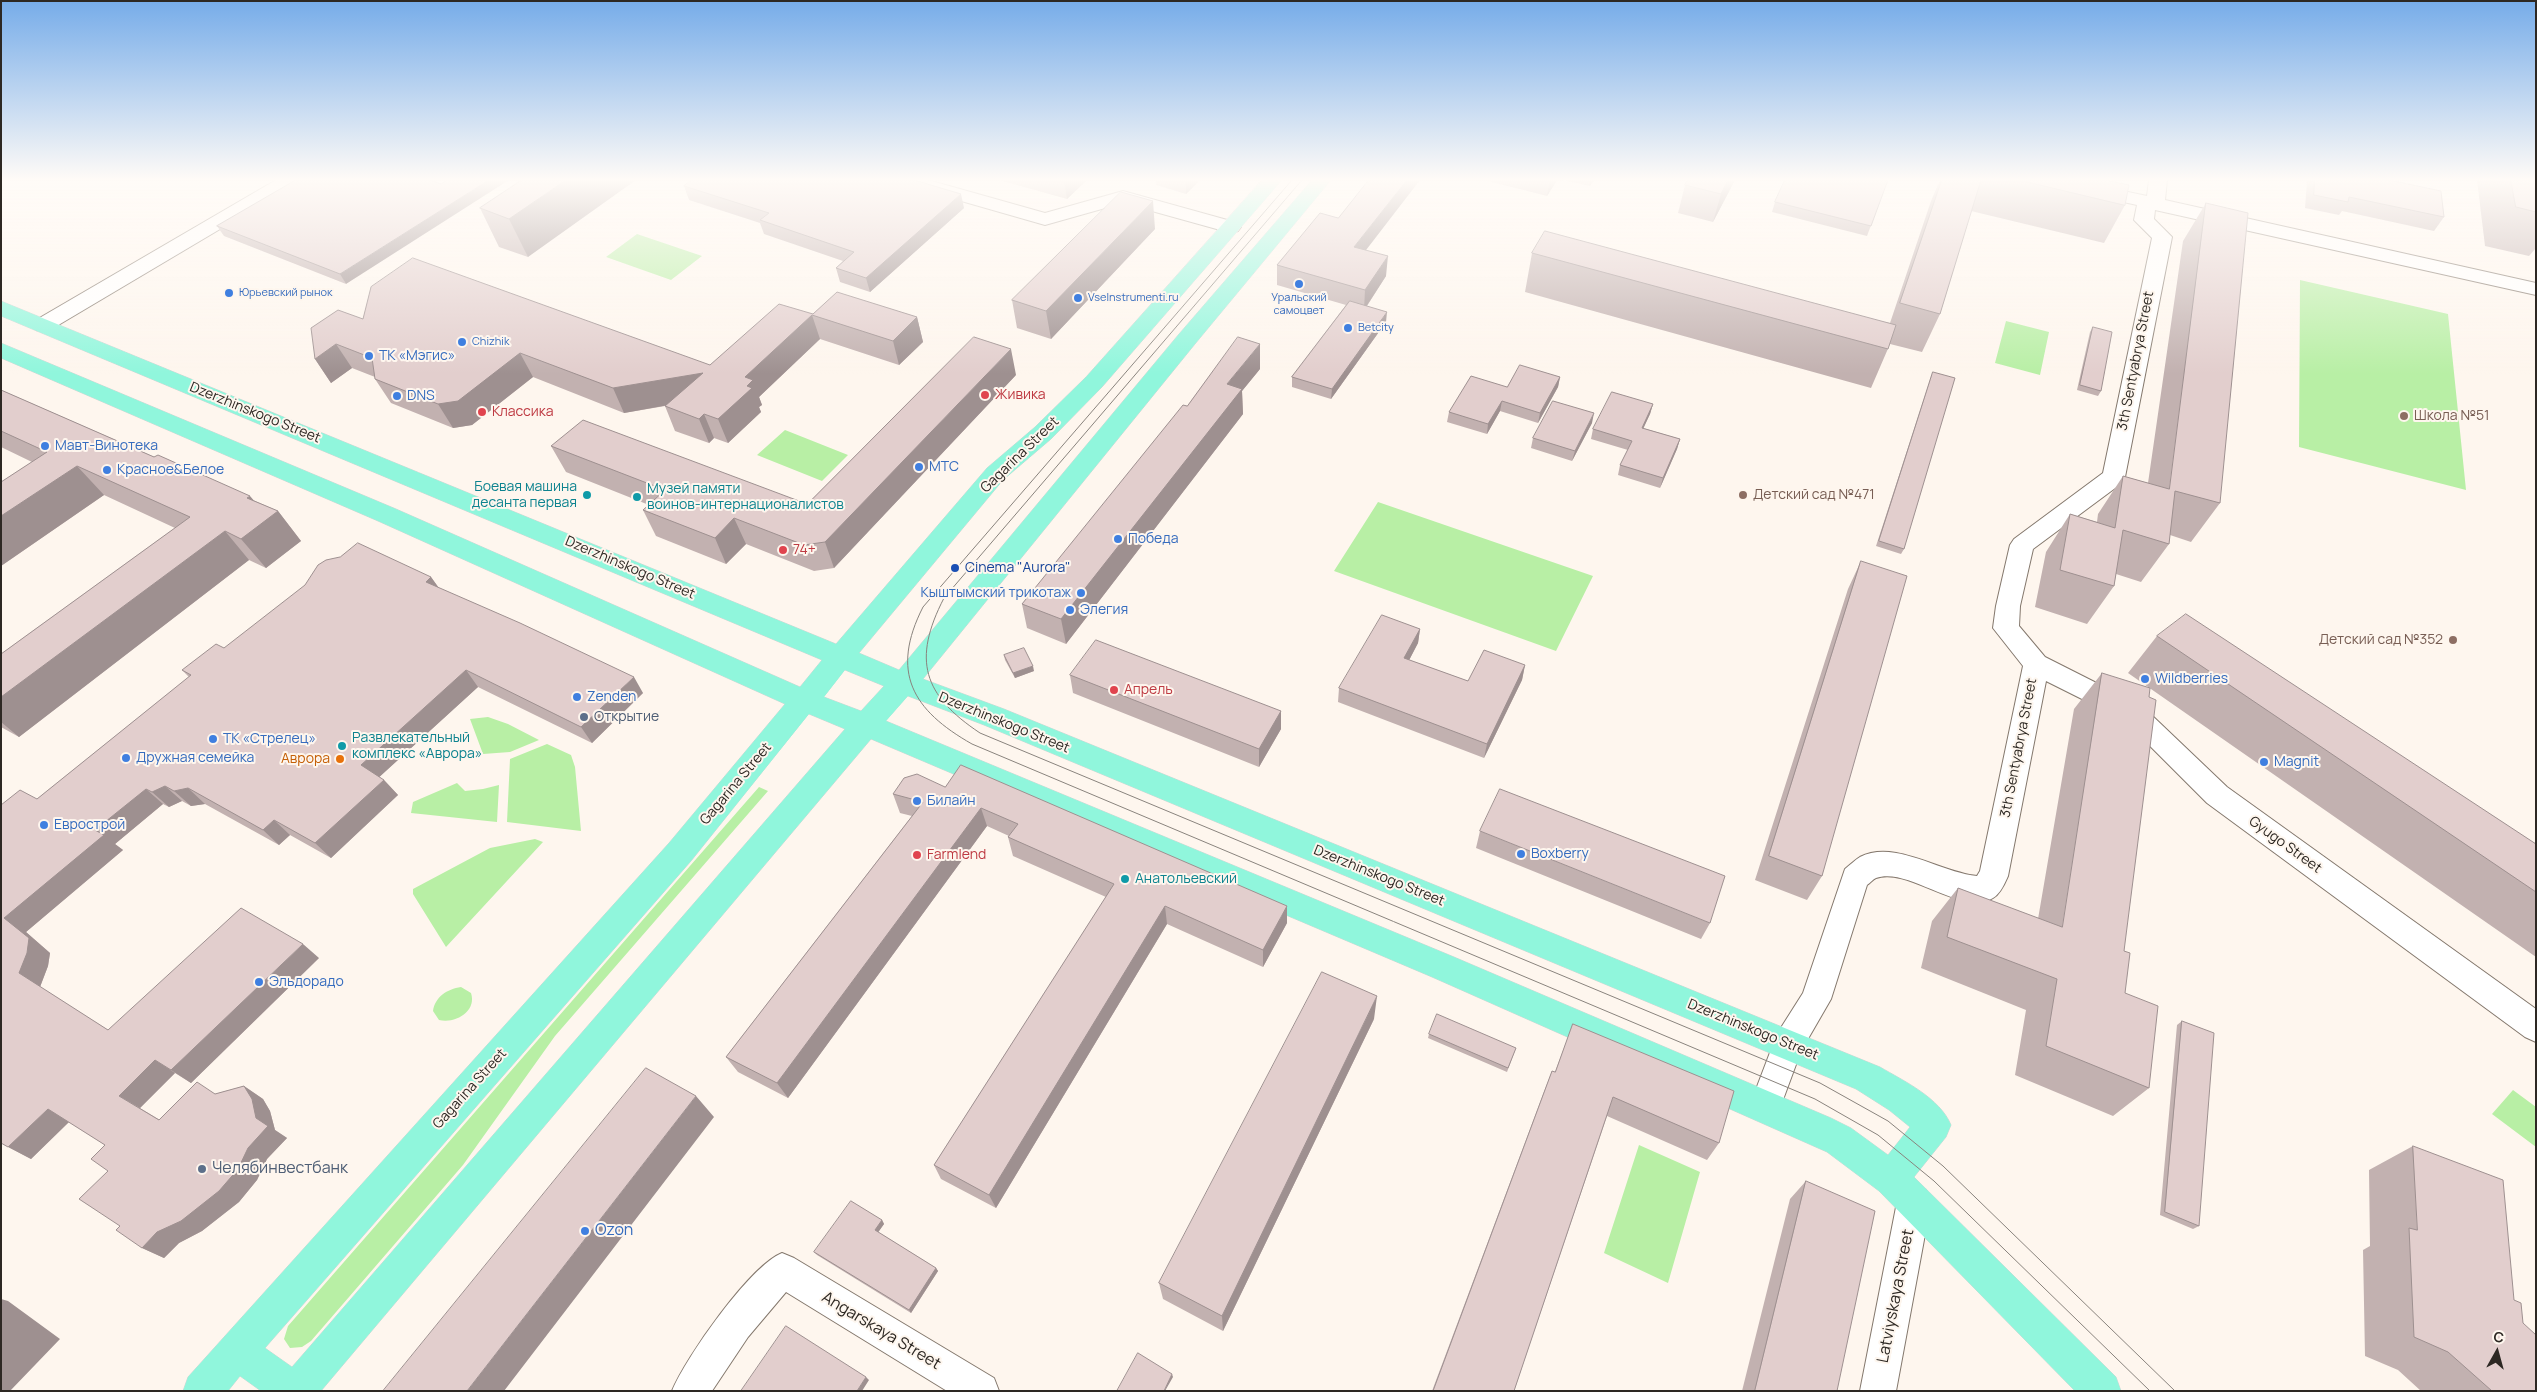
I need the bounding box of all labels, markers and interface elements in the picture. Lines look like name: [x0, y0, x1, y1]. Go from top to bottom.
marker: Уральский самоцвет: [1293, 278, 1305, 290]
place label: Юрьевский рынок: [239, 286, 332, 300]
marker: Юрьевский рынок: [223, 287, 235, 299]
street label: 3th Sentyabrya Street: [2114, 290, 2158, 432]
place label: VseInstrumenti.ru: [1088, 291, 1179, 305]
place label: Уральский самоцвет: [1271, 291, 1327, 317]
marker: VseInstrumenti.ru: [1072, 292, 1084, 304]
place label: Betcity: [1358, 321, 1394, 335]
marker: Betcity: [1342, 322, 1354, 334]
place label: Chizhik: [472, 335, 509, 349]
marker: Chizhik: [456, 336, 468, 348]
place label: ТК «Мэгис»: [379, 348, 455, 364]
marker: ТК «Мэгис»: [363, 350, 375, 362]
street label: Dzerzhinskogo Street: [187, 379, 323, 447]
place label: Живика: [995, 387, 1046, 403]
place label: DNS: [407, 388, 435, 404]
marker: Живика: [979, 389, 991, 401]
marker: DNS: [391, 390, 403, 402]
place label: Классика: [492, 404, 554, 420]
marker: Классика: [476, 406, 488, 418]
place label: Школа №51: [2414, 408, 2489, 424]
marker: Школа №51: [2398, 410, 2410, 422]
street label: Gagarina Street: [977, 414, 1063, 496]
place label: Мавт-Винотека: [55, 438, 158, 454]
marker: Мавт-Винотека: [39, 440, 51, 452]
place label: МТС: [929, 459, 959, 475]
marker: МТС: [913, 461, 925, 473]
place label: Красное&Белое: [117, 462, 224, 478]
marker: Красное&Белое: [101, 464, 113, 476]
place label: Боевая машина десанта первая: [472, 479, 577, 512]
place label: Музей памяти воинов-интернационалистов: [647, 481, 844, 514]
place label: Детский сад №471: [1753, 487, 1875, 503]
marker: Боевая машина десанта первая: [581, 489, 593, 501]
marker: Детский сад №471: [1737, 489, 1749, 501]
marker: Музей памяти воинов-интернационалистов: [631, 491, 643, 503]
place label: Победа: [1128, 531, 1178, 547]
street label: Dzerzhinskogo Street: [562, 533, 698, 603]
marker: Победа: [1112, 533, 1124, 545]
place label: 74+: [793, 542, 816, 558]
marker: 74+: [777, 544, 789, 556]
place label: Cinema "Aurora": [965, 560, 1071, 576]
marker: Cinema "Aurora": [949, 562, 961, 574]
place label: Кыштымский трикотаж: [921, 585, 1071, 601]
marker: Кыштымский трикотаж: [1075, 587, 1087, 599]
place label: Элегия: [1080, 602, 1128, 618]
marker: Элегия: [1064, 604, 1076, 616]
place label: Детский сад №352: [2319, 632, 2443, 648]
marker: Детский сад №352: [2447, 634, 2459, 646]
place label: Wildberries: [2155, 671, 2228, 687]
marker: Wildberries: [2139, 673, 2151, 685]
street label: 3th Sentyabrya Street: [1997, 677, 2041, 819]
place label: Апрель: [1124, 682, 1173, 698]
marker: Апрель: [1108, 684, 1120, 696]
place label: Zenden: [587, 689, 636, 705]
street label: Dzerzhinskogo Street: [936, 689, 1072, 757]
marker: Zenden: [571, 691, 583, 703]
place label: Открытие: [594, 709, 659, 725]
marker: Открытие: [578, 711, 590, 723]
place label: Развлекательный комплекс «Аврора»: [352, 730, 482, 762]
place label: ТК «Стрелец»: [223, 731, 316, 747]
marker: ТК «Стрелец»: [207, 733, 219, 745]
marker: Развлекательный комплекс «Аврора»: [336, 740, 348, 752]
street label: Gagarina Street: [697, 740, 775, 828]
place label: Дружная семейка: [136, 750, 254, 766]
place label: Аврора: [281, 751, 330, 767]
marker: Дружная семейка: [120, 752, 132, 764]
marker: Аврора: [334, 753, 346, 765]
place label: Magnit: [2274, 754, 2319, 770]
marker: Magnit: [2258, 756, 2270, 768]
place label: Билайн: [927, 793, 975, 809]
marker: Билайн: [911, 795, 923, 807]
street label: Gyugo Street: [2245, 813, 2325, 877]
place label: Еврострой: [54, 817, 125, 833]
marker: Еврострой: [38, 819, 50, 831]
street label: Dzerzhinskogo Street: [1311, 842, 1447, 910]
place label: Boxberry: [1531, 846, 1589, 862]
place label: Farmlend: [927, 847, 986, 863]
marker: Boxberry: [1515, 848, 1527, 860]
marker: Farmlend: [911, 849, 923, 861]
place label: Анатольевский: [1135, 871, 1237, 887]
marker: Анатольевский: [1119, 873, 1131, 885]
place label: Эльдорадо: [269, 974, 344, 990]
marker: Эльдорадо: [253, 976, 265, 988]
street label: Dzerzhinskogo Street: [1685, 996, 1821, 1064]
street label: Gagarina Street: [430, 1045, 510, 1133]
place label: Челябинвестбанк: [212, 1159, 348, 1179]
marker: Челябинвестбанк: [196, 1163, 208, 1175]
place label: Ozon: [595, 1221, 633, 1241]
marker: Ozon: [579, 1225, 591, 1237]
street label: Latviyskaya Street: [1874, 1228, 1918, 1364]
street label: Angarskaya Street: [818, 1288, 944, 1374]
north arrow: [2472, 1327, 2522, 1377]
text: С: [2493, 1327, 2505, 1347]

